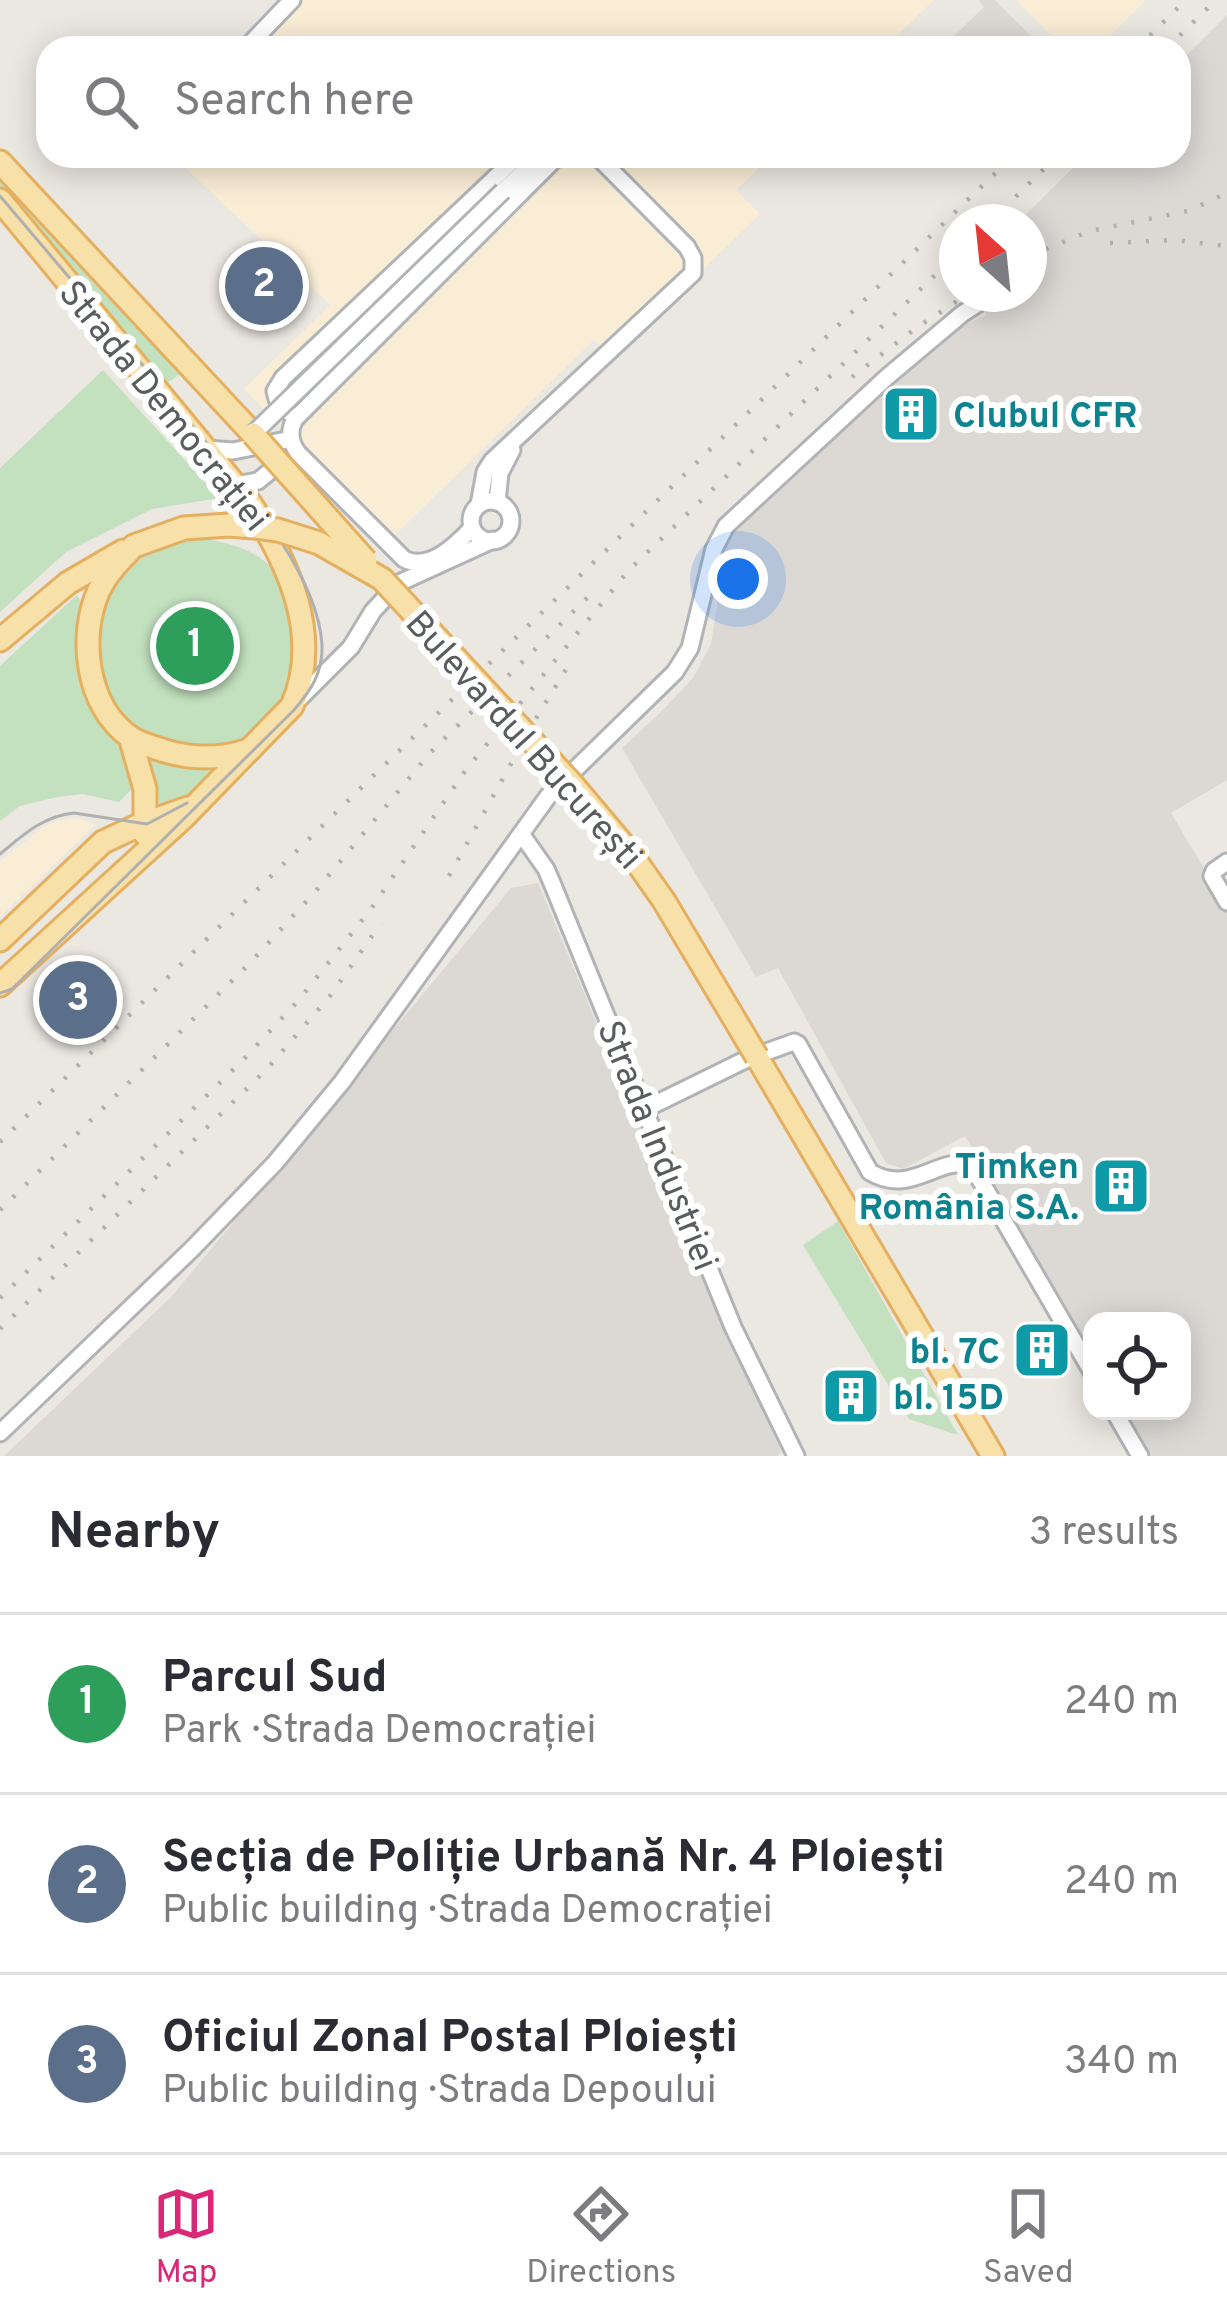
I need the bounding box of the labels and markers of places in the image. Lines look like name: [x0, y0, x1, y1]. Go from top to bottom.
pin: 2: [225, 241, 303, 331]
building icon: Clubul CFR: [880, 383, 942, 445]
place label: Clubul CFR: [953, 395, 1138, 441]
pin: 1: [156, 601, 234, 691]
pin: 3: [39, 955, 117, 1045]
place label: Timken România S.A.: [858, 1146, 1079, 1233]
building icon: Timken România S.A.: [1090, 1155, 1152, 1217]
building icon: bl. 7C: [1011, 1319, 1073, 1381]
place label: bl. 7C: [910, 1331, 1000, 1377]
building icon: bl. 15D: [820, 1365, 882, 1427]
place label: bl. 15D: [893, 1377, 1004, 1423]

